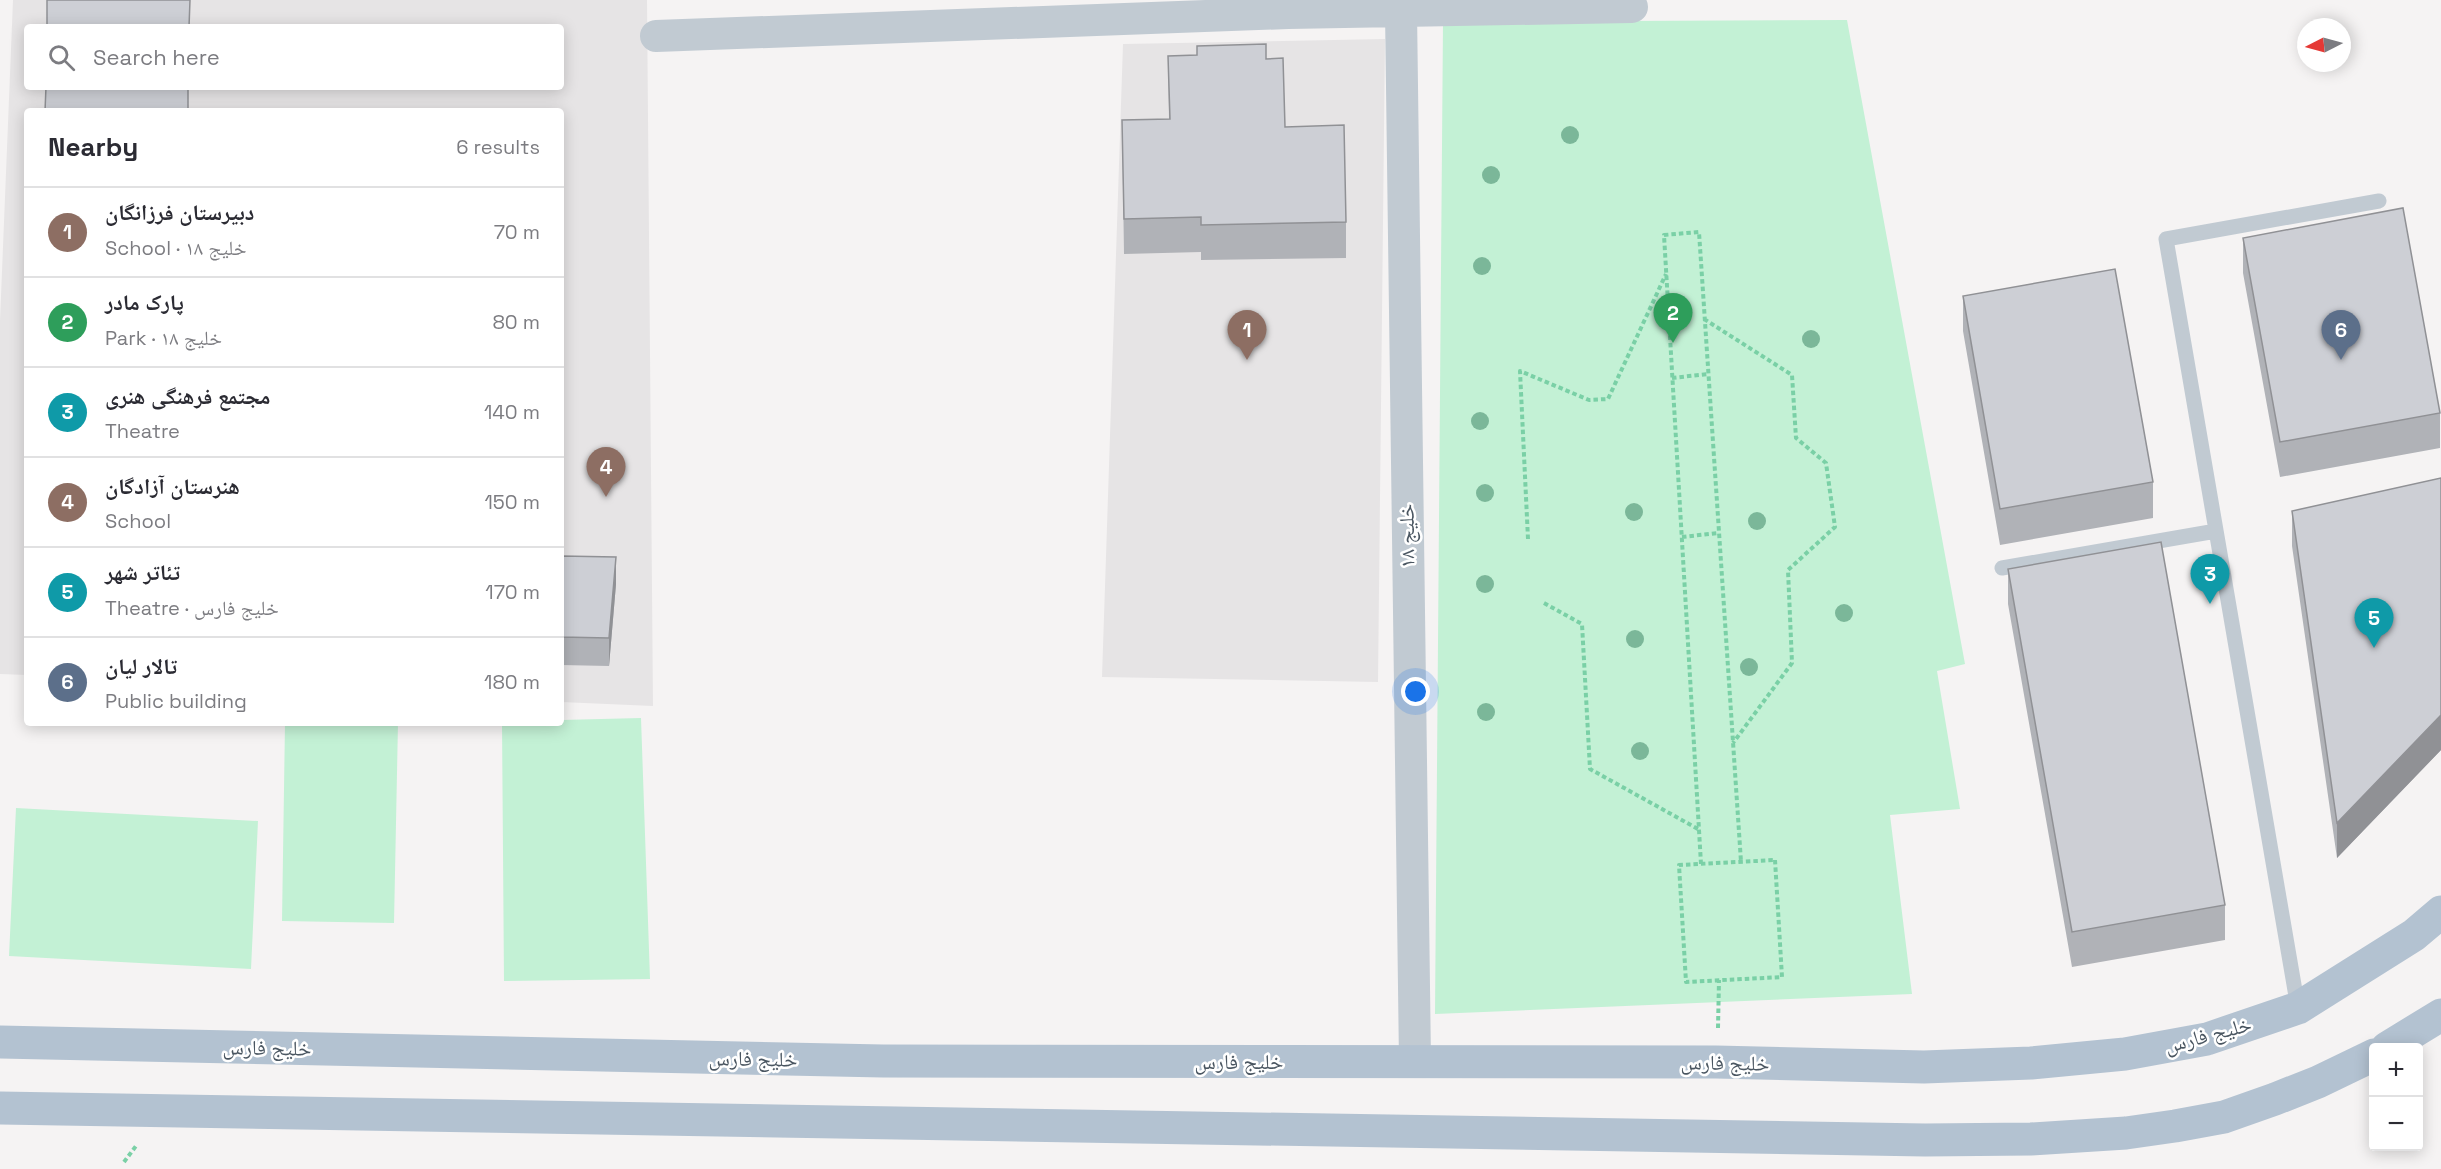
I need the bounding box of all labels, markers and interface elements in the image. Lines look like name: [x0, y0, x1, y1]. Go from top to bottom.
north arrow: [2297, 18, 2351, 72]
search box: [24, 24, 564, 90]
icon: search: [45, 41, 78, 74]
text: Search here: [93, 43, 220, 71]
text: Nearby: [48, 130, 138, 164]
text: 6 results: [456, 134, 540, 160]
text: دبیرستان فرزانگان: [105, 198, 254, 226]
text: 1: [63, 219, 72, 245]
text: 70 m: [494, 219, 540, 245]
text: School · خلیج ۱۸: [105, 235, 246, 261]
text: پارک مادر: [105, 288, 184, 316]
pin: 2: [1654, 294, 1692, 343]
text: 2: [62, 309, 73, 335]
text: 80 m: [492, 309, 540, 335]
pin: 1: [1228, 310, 1266, 360]
pin: 6: [2322, 310, 2360, 360]
text: Park · خلیج ۱۸: [105, 325, 222, 351]
text: مجتمع فرهنگی هنری: [105, 382, 270, 410]
text: 3: [61, 399, 74, 425]
text: 140 m: [484, 399, 540, 425]
text: Theatre: [105, 418, 180, 444]
pin: 4: [586, 448, 626, 497]
text: هنرستان آزادگان: [105, 472, 240, 500]
text: 4: [61, 489, 74, 515]
text: 150 m: [485, 489, 540, 515]
street label: خلیج ۱۸: [1392, 504, 1421, 568]
text: School: [105, 508, 171, 534]
pin: 3: [2190, 554, 2230, 604]
text: تئاتر شهر: [105, 558, 180, 586]
text: 5: [62, 579, 74, 605]
text: 170 m: [485, 579, 540, 605]
text: Theatre · خلیج فارس: [105, 595, 279, 621]
pin: 5: [2354, 598, 2394, 648]
text: تالار لیان: [105, 652, 177, 680]
text: 6: [61, 669, 74, 695]
text: 180 m: [484, 669, 540, 695]
your location: [1401, 677, 1430, 706]
text: Public building: [105, 688, 247, 714]
street label: خلیج فارس: [2161, 1010, 2254, 1059]
street label: خلیج فارس: [222, 1033, 312, 1062]
map controls: [2369, 1043, 2423, 1151]
button: +: [2369, 1043, 2423, 1097]
street label: خلیج فارس: [708, 1044, 798, 1073]
street label: خلیج فارس: [1195, 1048, 1283, 1075]
street label: خلیج فارس: [1680, 1048, 1770, 1077]
button: −: [2369, 1097, 2423, 1151]

